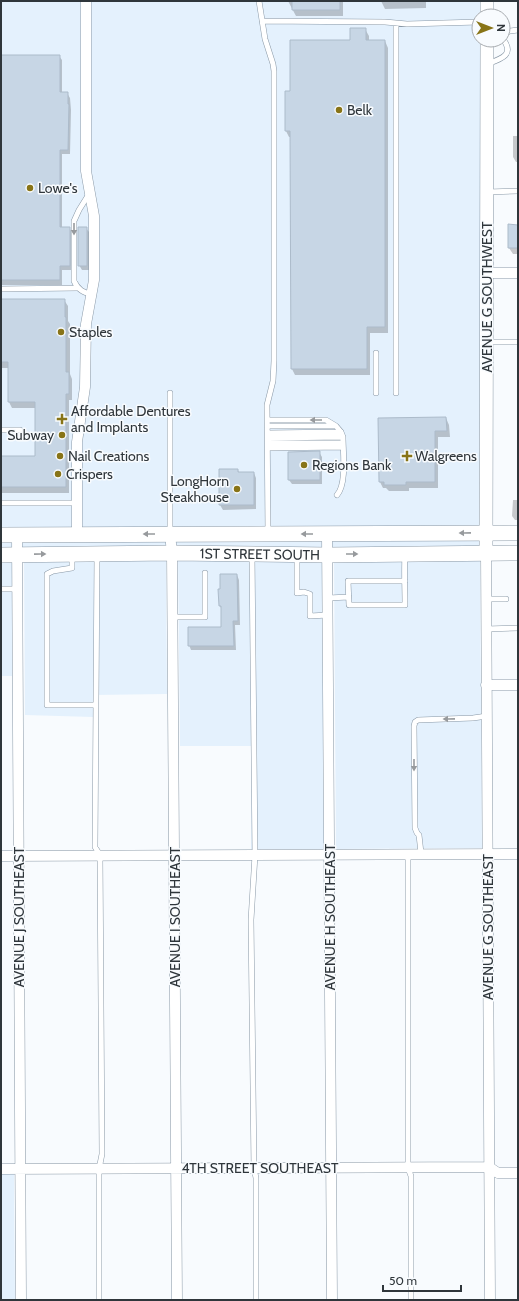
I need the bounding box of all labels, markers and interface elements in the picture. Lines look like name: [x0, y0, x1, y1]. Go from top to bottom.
north arrow: [471, 8, 511, 48]
text: N: [494, 24, 508, 32]
place label: Belk: [347, 101, 373, 119]
marker: Belk: [334, 105, 344, 115]
place label: Lowe's: [38, 179, 78, 197]
marker: Lowe's: [25, 183, 35, 193]
street label: AVENUE G SOUTHWEST: [478, 221, 496, 372]
one-way arrow: [71, 223, 77, 236]
place label: Staples: [69, 323, 113, 341]
marker: Staples: [56, 327, 66, 337]
place label: Affordable Dentures and Implants: [71, 402, 191, 436]
marker: Affordable Dentures and Implants: [56, 413, 68, 425]
one-way arrow: [309, 417, 322, 423]
place label: Subway: [7, 426, 54, 444]
marker: Subway: [57, 430, 67, 440]
place label: Nail Creations: [68, 447, 150, 465]
place label: Walgreens: [415, 447, 477, 465]
marker: Nail Creations: [55, 451, 65, 461]
marker: Walgreens: [402, 451, 412, 461]
place label: Regions Bank: [312, 456, 392, 474]
marker: Regions Bank: [299, 460, 309, 470]
place label: Crispers: [66, 465, 113, 483]
marker: Crispers: [53, 469, 63, 479]
place label: LongHorn Steakhouse: [161, 472, 229, 506]
marker: LongHorn Steakhouse: [232, 484, 242, 494]
one-way arrow: [458, 530, 471, 536]
one-way arrow: [142, 531, 155, 537]
one-way arrow: [300, 531, 313, 537]
street label: 1ST STREET SOUTH: [200, 544, 320, 564]
one-way arrow: [34, 551, 47, 557]
one-way arrow: [346, 551, 359, 557]
one-way arrow: [442, 716, 455, 722]
one-way arrow: [411, 759, 418, 771]
street label: AVENUE H SOUTHEAST: [321, 843, 339, 990]
street label: AVENUE J SOUTHEAST: [10, 846, 28, 987]
street label: AVENUE I SOUTHEAST: [166, 846, 184, 987]
street label: AVENUE G SOUTHEAST: [479, 853, 497, 1000]
street label: 4TH STREET SOUTHEAST: [182, 1159, 339, 1177]
scale bar: [383, 1267, 461, 1293]
text: 50 m: [389, 1273, 417, 1288]

